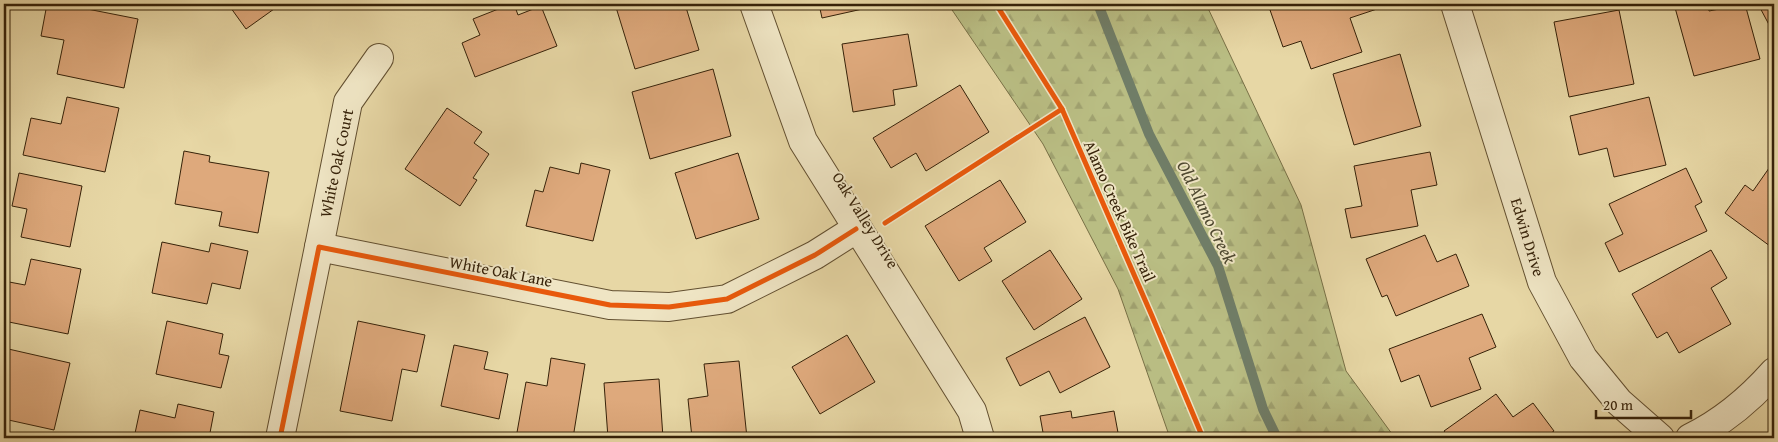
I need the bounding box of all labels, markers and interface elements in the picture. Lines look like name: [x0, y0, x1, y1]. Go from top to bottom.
street label: White Oak Court: [313, 106, 359, 220]
street label: Alamo Creek Bike Trail: [1078, 136, 1162, 286]
water label: Old Alamo Creek: [1170, 156, 1244, 269]
street label: Oak Valley Drive: [827, 167, 905, 273]
street label: Edwin Drive: [1505, 195, 1551, 279]
street label: White Oak Lane: [447, 249, 555, 293]
scale bar: [1596, 387, 1690, 419]
text: 20 m: [1603, 394, 1634, 415]

